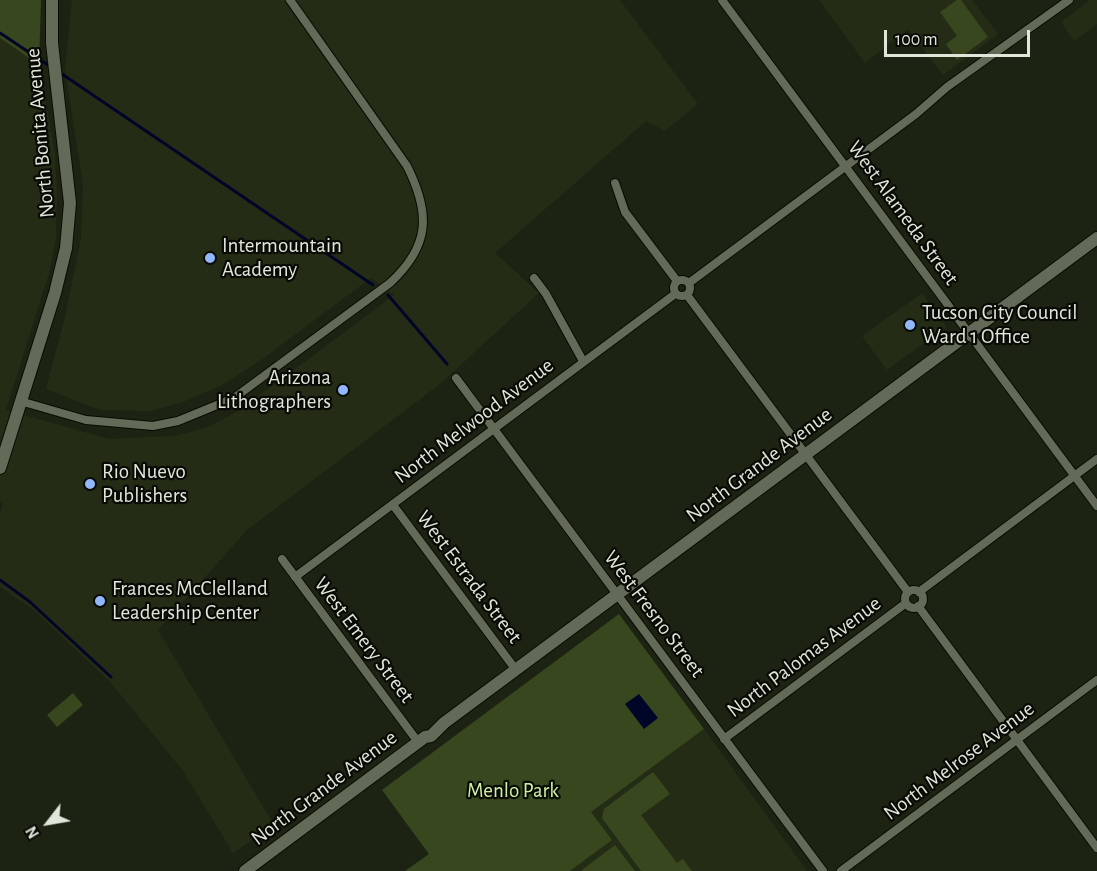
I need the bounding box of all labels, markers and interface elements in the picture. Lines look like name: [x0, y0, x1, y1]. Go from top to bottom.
scale bar: [887, 18, 1032, 56]
text: 100 m: [895, 31, 938, 49]
street label: North Bonita Avenue: [20, 47, 60, 219]
street label: West Alameda Street: [842, 136, 964, 290]
place label: Intermountain Academy: [222, 233, 342, 283]
marker: Intermountain Academy: [203, 251, 217, 265]
place label: Tucson City Council Ward 1 Office: [922, 300, 1077, 350]
marker: Tucson City Council Ward 1 Office: [903, 318, 917, 332]
street label: North Melwood Avenue: [389, 353, 559, 489]
place label: Arizona Lithographers: [217, 365, 331, 415]
marker: Arizona Lithographers: [336, 383, 350, 397]
street label: North Grande Avenue: [681, 402, 837, 528]
place label: Rio Nuevo Publishers: [102, 459, 187, 509]
marker: Rio Nuevo Publishers: [83, 477, 97, 491]
street label: West Estrada Street: [411, 506, 527, 648]
street label: West Fresno Street: [598, 546, 710, 682]
street label: West Emery Street: [309, 572, 419, 708]
place label: Frances McClelland Leadership Center: [112, 576, 268, 626]
street label: North Palomas Avenue: [722, 591, 886, 723]
marker: Frances McClelland Leadership Center: [93, 594, 107, 608]
street label: North Melrose Avenue: [879, 696, 1039, 826]
street label: North Grande Avenue: [246, 725, 402, 851]
park label: Menlo Park: [467, 778, 559, 804]
north arrow: [18, 793, 78, 853]
text: N: [23, 823, 42, 841]

